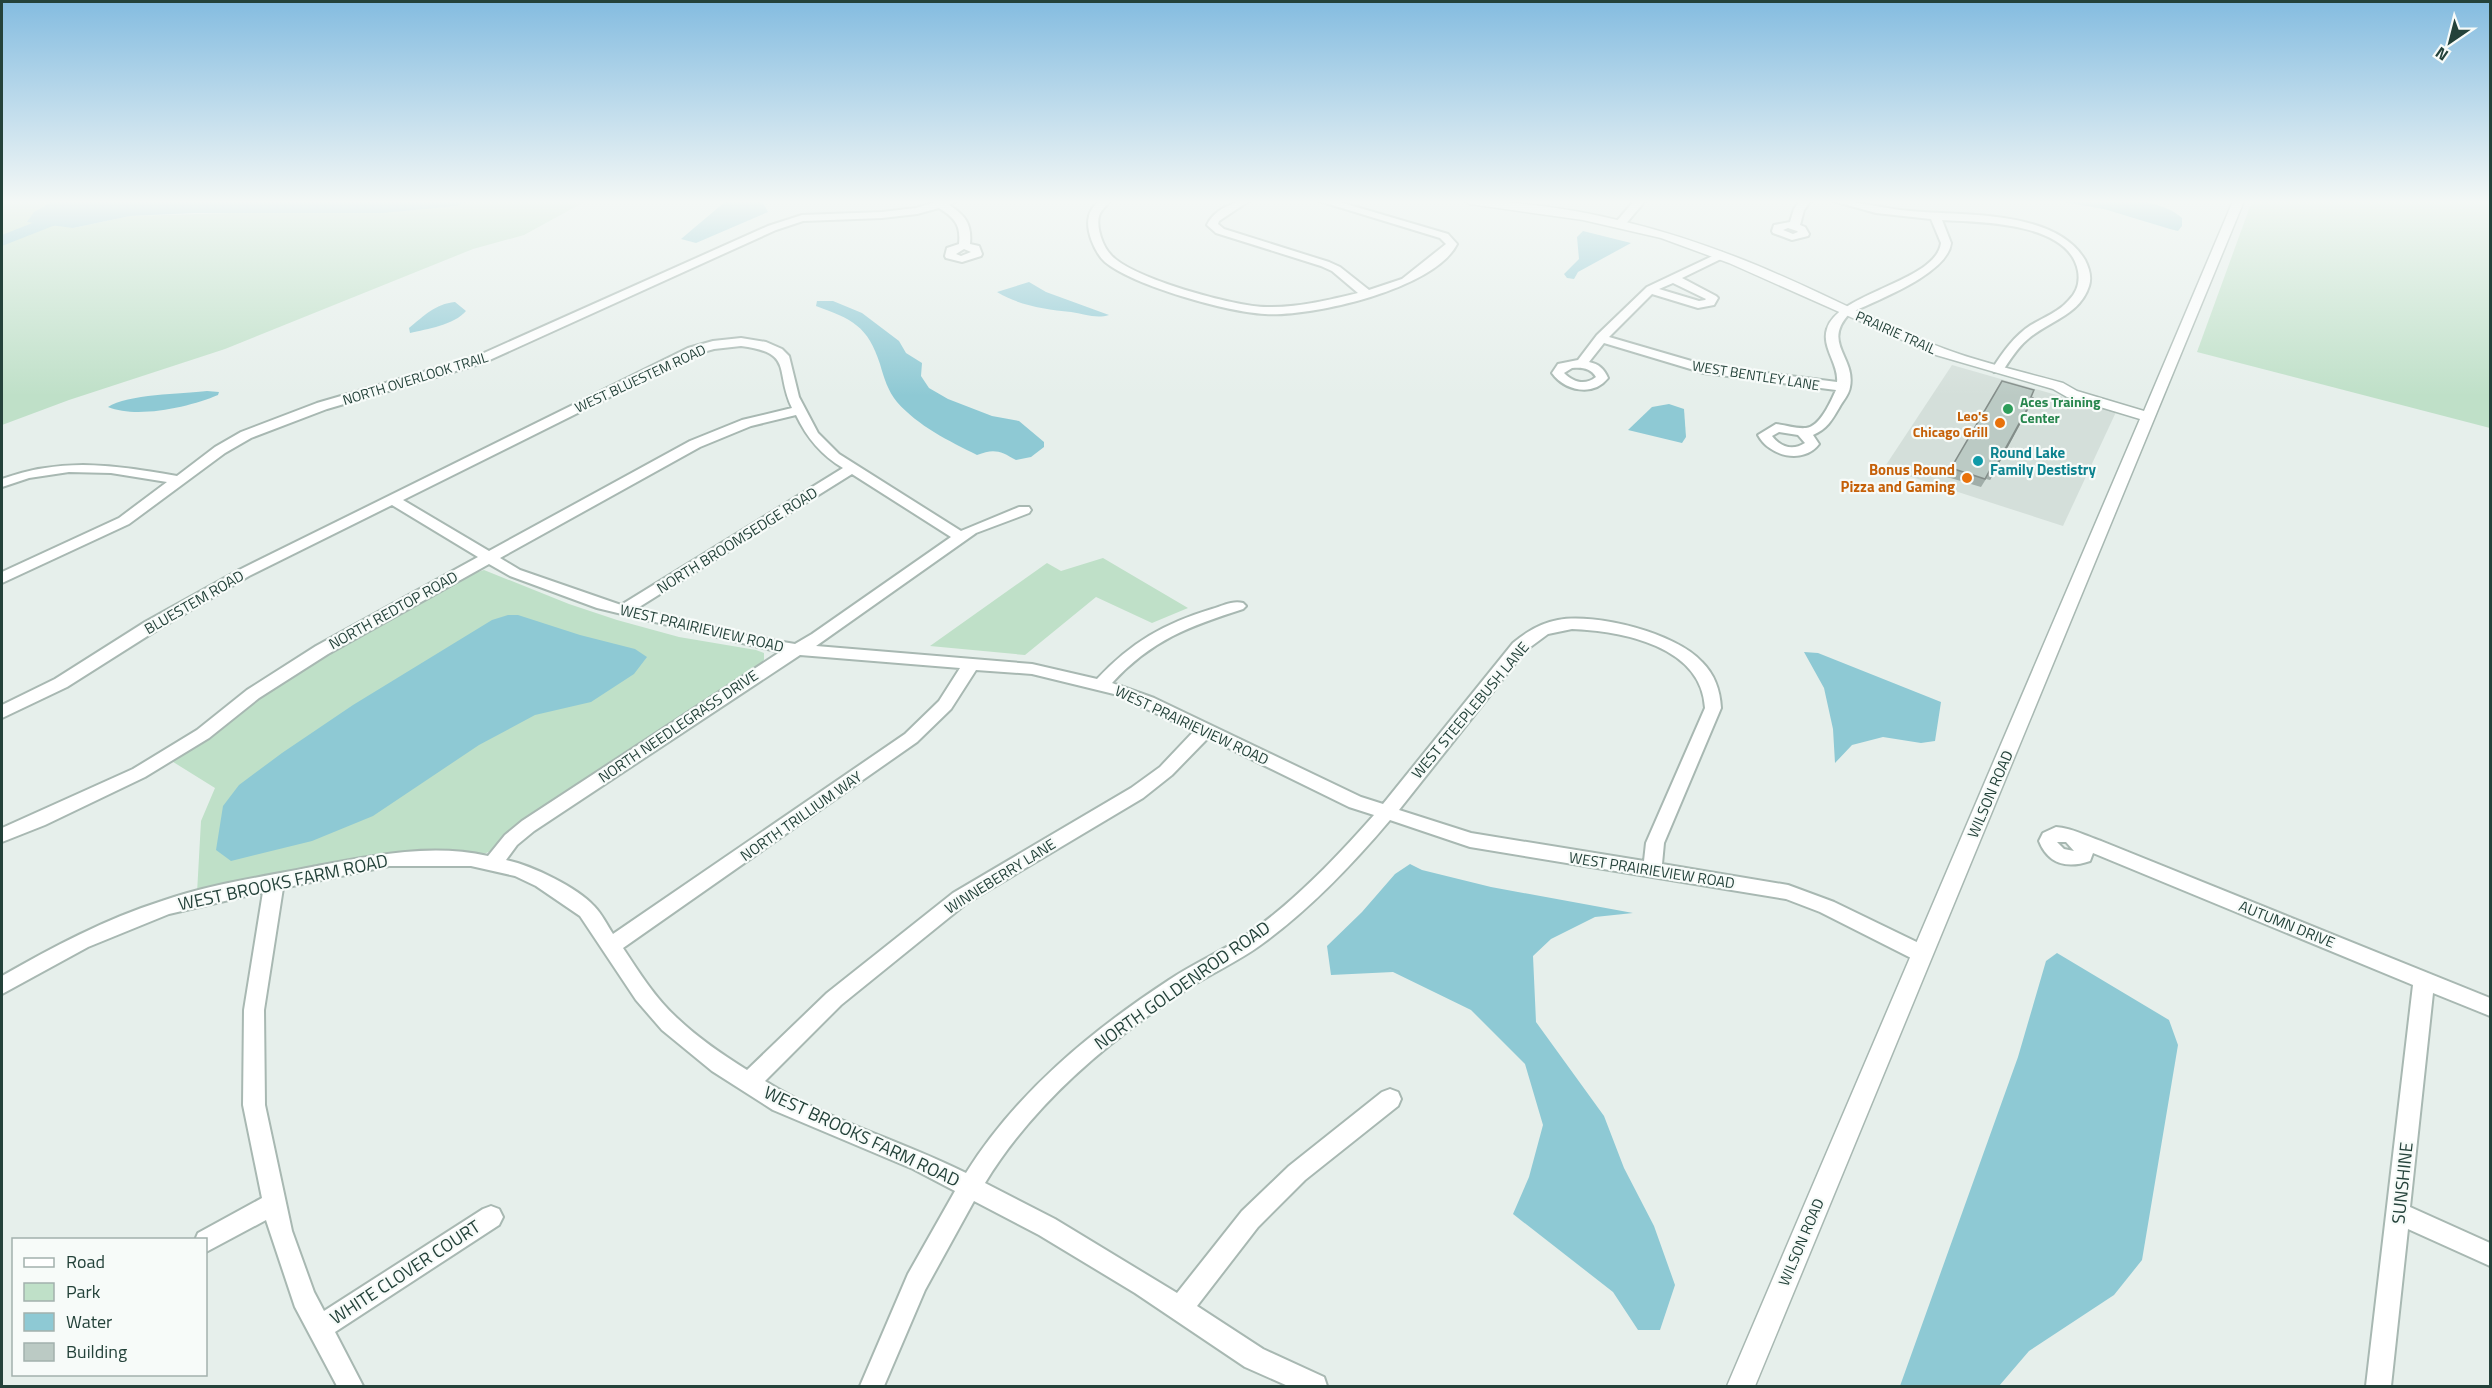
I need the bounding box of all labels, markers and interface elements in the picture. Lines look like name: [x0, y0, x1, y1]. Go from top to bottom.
north arrow: [2420, 12, 2480, 72]
text: N: [2430, 41, 2453, 67]
street label: PRAIRIE TRAIL: [1852, 305, 1940, 359]
street label: WEST BLUESTEM ROAD: [571, 338, 709, 418]
street label: NORTH OVERLOOK TRAIL: [340, 346, 491, 410]
street label: WEST BENTLEY LANE: [1691, 355, 1821, 395]
place label: Aces Training Center: [2020, 391, 2101, 428]
marker: Aces Training Center: [2001, 402, 2015, 416]
place label: Leo's Chicago Grill: [1913, 405, 1988, 442]
marker: Leo's Chicago Grill: [1993, 416, 2007, 430]
place label: Round Lake Family Destistry: [1990, 441, 2096, 481]
marker: Round Lake Family Destistry: [1971, 454, 1985, 468]
place label: Bonus Round Pizza and Gaming: [1841, 458, 1955, 498]
marker: Bonus Round Pizza and Gaming: [1960, 471, 1974, 485]
street label: NORTH BROOMSEDGE ROAD: [652, 481, 822, 599]
street label: BLUESTEM ROAD: [140, 564, 248, 640]
street label: NORTH REDTOP ROAD: [324, 565, 462, 655]
street label: WEST PRAIRIEVIEW ROAD: [618, 598, 786, 658]
street label: WEST STEEPLEBUSH LANE: [1406, 636, 1534, 784]
street label: NORTH NEEDLEGRASS DRIVE: [593, 664, 763, 788]
street label: WEST PRAIRIEVIEW ROAD: [1111, 679, 1273, 771]
street label: WILSON ROAD: [1961, 747, 2019, 841]
street label: NORTH TRILLIUM WAY: [735, 765, 867, 867]
street label: WINNEBERRY LANE: [940, 833, 1060, 919]
street label: WEST PRAIRIEVIEW ROAD: [1567, 846, 1737, 894]
street label: WEST BROOKS FARM ROAD: [176, 847, 390, 917]
street label: AUTUMN DRIVE: [2236, 894, 2338, 954]
street label: NORTH GOLDENROD ROAD: [1088, 914, 1276, 1056]
street label: WEST BROOKS FARM ROAD: [759, 1079, 965, 1193]
street label: SUNSHINE: [2384, 1141, 2420, 1225]
street label: WILSON ROAD: [1772, 1195, 1830, 1289]
street label: WHITE CLOVER COURT: [324, 1213, 486, 1331]
legend: [12, 1238, 207, 1376]
text: Road: [66, 1248, 105, 1275]
text: Park: [66, 1278, 101, 1305]
text: Water: [66, 1308, 112, 1335]
text: Building: [66, 1338, 127, 1365]

